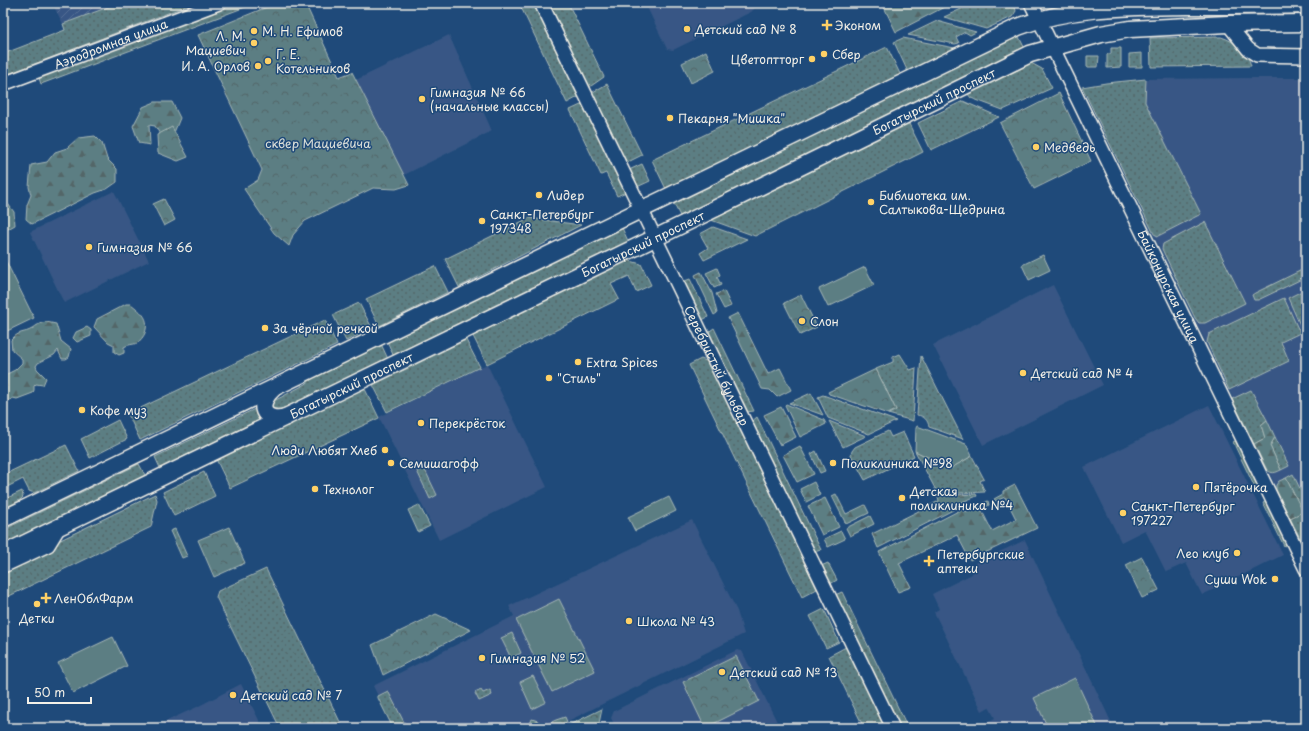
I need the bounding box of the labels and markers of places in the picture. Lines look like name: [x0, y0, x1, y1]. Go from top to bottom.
place label: Эконом: [835, 16, 881, 34]
place label: Детский сад № 8: [694, 20, 797, 38]
marker: Эконом: [822, 20, 832, 30]
place label: М. Н. Ефимов: [262, 22, 343, 40]
marker: Детский сад № 8: [682, 24, 692, 34]
marker: М. Н. Ефимов: [249, 26, 259, 36]
place label: Л. М. Мациевич: [186, 27, 246, 59]
marker: Л. М. Мациевич: [249, 38, 259, 48]
place label: Г. Е. Котельников: [276, 45, 350, 77]
place label: Сбер: [832, 45, 861, 63]
marker: Сбер: [819, 49, 829, 59]
place label: Цветоптторг: [731, 50, 805, 68]
marker: Цветоптторг: [807, 54, 817, 64]
marker: Г. Е. Котельников: [263, 56, 273, 66]
place label: И. А. Орлов: [181, 57, 250, 75]
marker: И. А. Орлов: [253, 61, 263, 71]
place label: Гимназия № 66 (начальные классы): [430, 83, 549, 115]
marker: Гимназия № 66 (начальные классы): [417, 94, 427, 104]
place label: Пекарня "Мишка": [678, 109, 785, 127]
marker: Пекарня "Мишка": [665, 113, 675, 123]
place label: Медведь: [1044, 138, 1095, 156]
marker: Медведь: [1031, 142, 1041, 152]
place label: Лидер: [547, 186, 584, 204]
place label: Библиотека им. Салтыкова-Щедрина: [879, 186, 1005, 218]
marker: Лидер: [534, 190, 544, 200]
marker: Библиотека им. Салтыкова-Щедрина: [866, 197, 876, 207]
place label: Санкт-Петербург 197348: [490, 205, 594, 237]
marker: Санкт-Петербург 197348: [477, 216, 487, 226]
place label: Гимназия № 66: [97, 238, 193, 256]
marker: Гимназия № 66: [84, 242, 94, 252]
place label: Слон: [810, 312, 839, 330]
marker: Слон: [797, 316, 807, 326]
place label: За чёрной речкой: [272, 319, 378, 337]
marker: За чёрной речкой: [260, 323, 270, 333]
place label: Extra Spices: [586, 353, 658, 371]
marker: Extra Spices: [573, 357, 583, 367]
place label: Детский сад № 4: [1030, 364, 1133, 382]
marker: Детский сад № 4: [1018, 368, 1028, 378]
place label: "Стиль": [557, 369, 601, 387]
marker: "Стиль": [544, 373, 554, 383]
place label: Кофе муз: [90, 401, 147, 419]
marker: Кофе муз: [77, 405, 87, 415]
place label: Перекрёсток: [429, 414, 506, 432]
marker: Перекрёсток: [416, 418, 426, 428]
place label: Люди Любят Хлеб: [271, 441, 377, 459]
marker: Люди Любят Хлеб: [380, 445, 390, 455]
place label: Семишагофф: [399, 454, 479, 472]
place label: Поликлиника №98: [841, 454, 953, 472]
marker: Семишагофф: [386, 458, 396, 468]
marker: Поликлиника №98: [828, 458, 838, 468]
place label: Пятёрочка: [1204, 478, 1268, 496]
place label: Технолог: [323, 480, 374, 498]
place label: Детская поликлиника №4: [909, 482, 1013, 514]
marker: Пятёрочка: [1191, 482, 1201, 492]
marker: Технолог: [310, 484, 320, 494]
marker: Детская поликлиника №4: [897, 493, 907, 503]
place label: Санкт-Петербург 197227: [1131, 497, 1235, 529]
marker: Санкт-Петербург 197227: [1118, 508, 1128, 518]
place label: Лео клуб: [1176, 544, 1229, 562]
place label: Петербургские аптеки: [937, 545, 1024, 577]
marker: Лео клуб: [1232, 548, 1242, 558]
marker: Петербургские аптеки: [924, 556, 934, 566]
place label: Суши Wok: [1204, 570, 1267, 588]
marker: Суши Wok: [1270, 574, 1280, 584]
place label: ЛенОблФарм: [54, 589, 134, 607]
marker: ЛенОблФарм: [41, 593, 51, 603]
marker: Детки: [32, 599, 42, 609]
place label: Детки: [18, 609, 55, 627]
place label: Школа № 43: [637, 612, 715, 630]
marker: Школа № 43: [624, 616, 634, 626]
place label: Гимназия № 52: [490, 649, 585, 667]
marker: Гимназия № 52: [477, 653, 487, 663]
place label: Детский сад № 13: [729, 663, 838, 681]
marker: Детский сад № 13: [717, 667, 727, 677]
place label: Детский сад № 7: [240, 686, 342, 704]
marker: Детский сад № 7: [228, 690, 238, 700]

